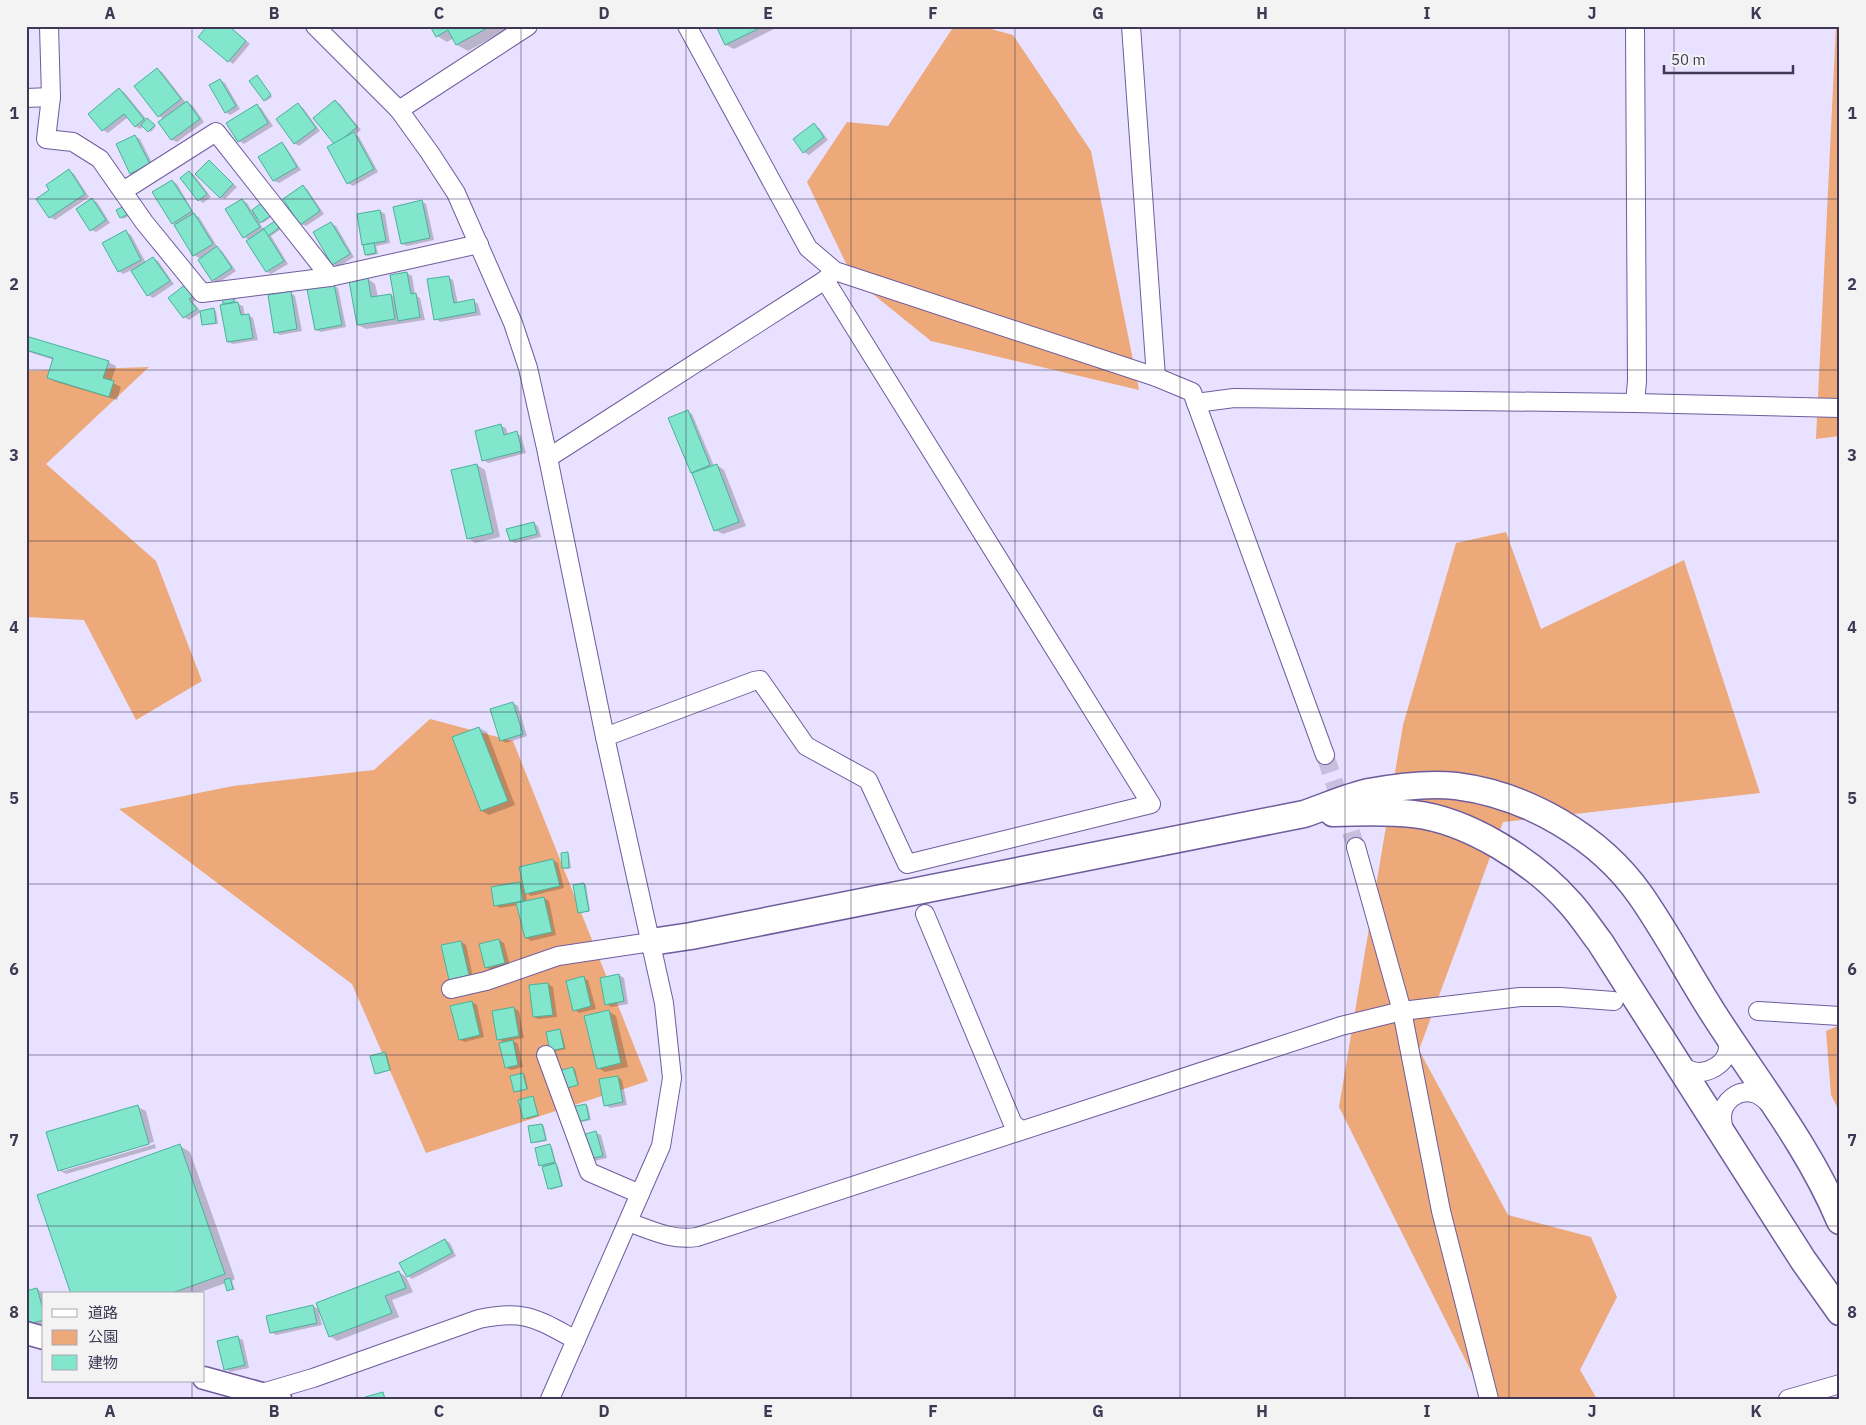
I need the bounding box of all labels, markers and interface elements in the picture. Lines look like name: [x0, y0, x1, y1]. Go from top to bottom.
text: A: [105, 3, 116, 23]
text: B: [269, 3, 280, 23]
text: C: [434, 3, 444, 23]
text: D: [598, 3, 610, 23]
text: E: [763, 3, 773, 23]
text: F: [928, 3, 938, 23]
text: G: [1092, 3, 1104, 23]
text: H: [1256, 3, 1268, 23]
text: I: [1424, 3, 1431, 23]
text: J: [1588, 3, 1596, 23]
text: K: [1750, 3, 1762, 23]
scale bar: [1664, 42, 1792, 74]
text: 50 m: [1671, 50, 1706, 69]
text: 1: [9, 103, 19, 123]
text: 1: [1847, 103, 1857, 123]
text: 2: [9, 274, 19, 294]
text: 2: [1847, 274, 1857, 294]
text: 3: [9, 445, 19, 465]
text: 3: [1847, 445, 1857, 465]
text: 4: [9, 617, 19, 637]
text: 4: [1847, 617, 1857, 637]
text: 5: [9, 788, 19, 808]
text: 5: [1847, 788, 1857, 808]
text: 6: [9, 959, 19, 979]
text: 6: [1847, 959, 1857, 979]
text: 7: [9, 1130, 19, 1150]
text: 7: [1847, 1130, 1857, 1150]
legend: [42, 1292, 205, 1382]
text: 8: [9, 1302, 19, 1322]
text: 8: [1847, 1302, 1857, 1322]
text: 道路: [88, 1303, 118, 1322]
text: 公園: [88, 1327, 118, 1346]
text: 建物: [88, 1353, 118, 1372]
text: A: [105, 1401, 116, 1421]
text: B: [269, 1401, 280, 1421]
text: C: [434, 1401, 444, 1421]
text: D: [598, 1401, 610, 1421]
text: E: [763, 1401, 773, 1421]
text: F: [928, 1401, 938, 1421]
text: G: [1092, 1401, 1104, 1421]
text: H: [1256, 1401, 1268, 1421]
text: I: [1424, 1401, 1431, 1421]
text: J: [1588, 1401, 1596, 1421]
text: K: [1750, 1401, 1762, 1421]

